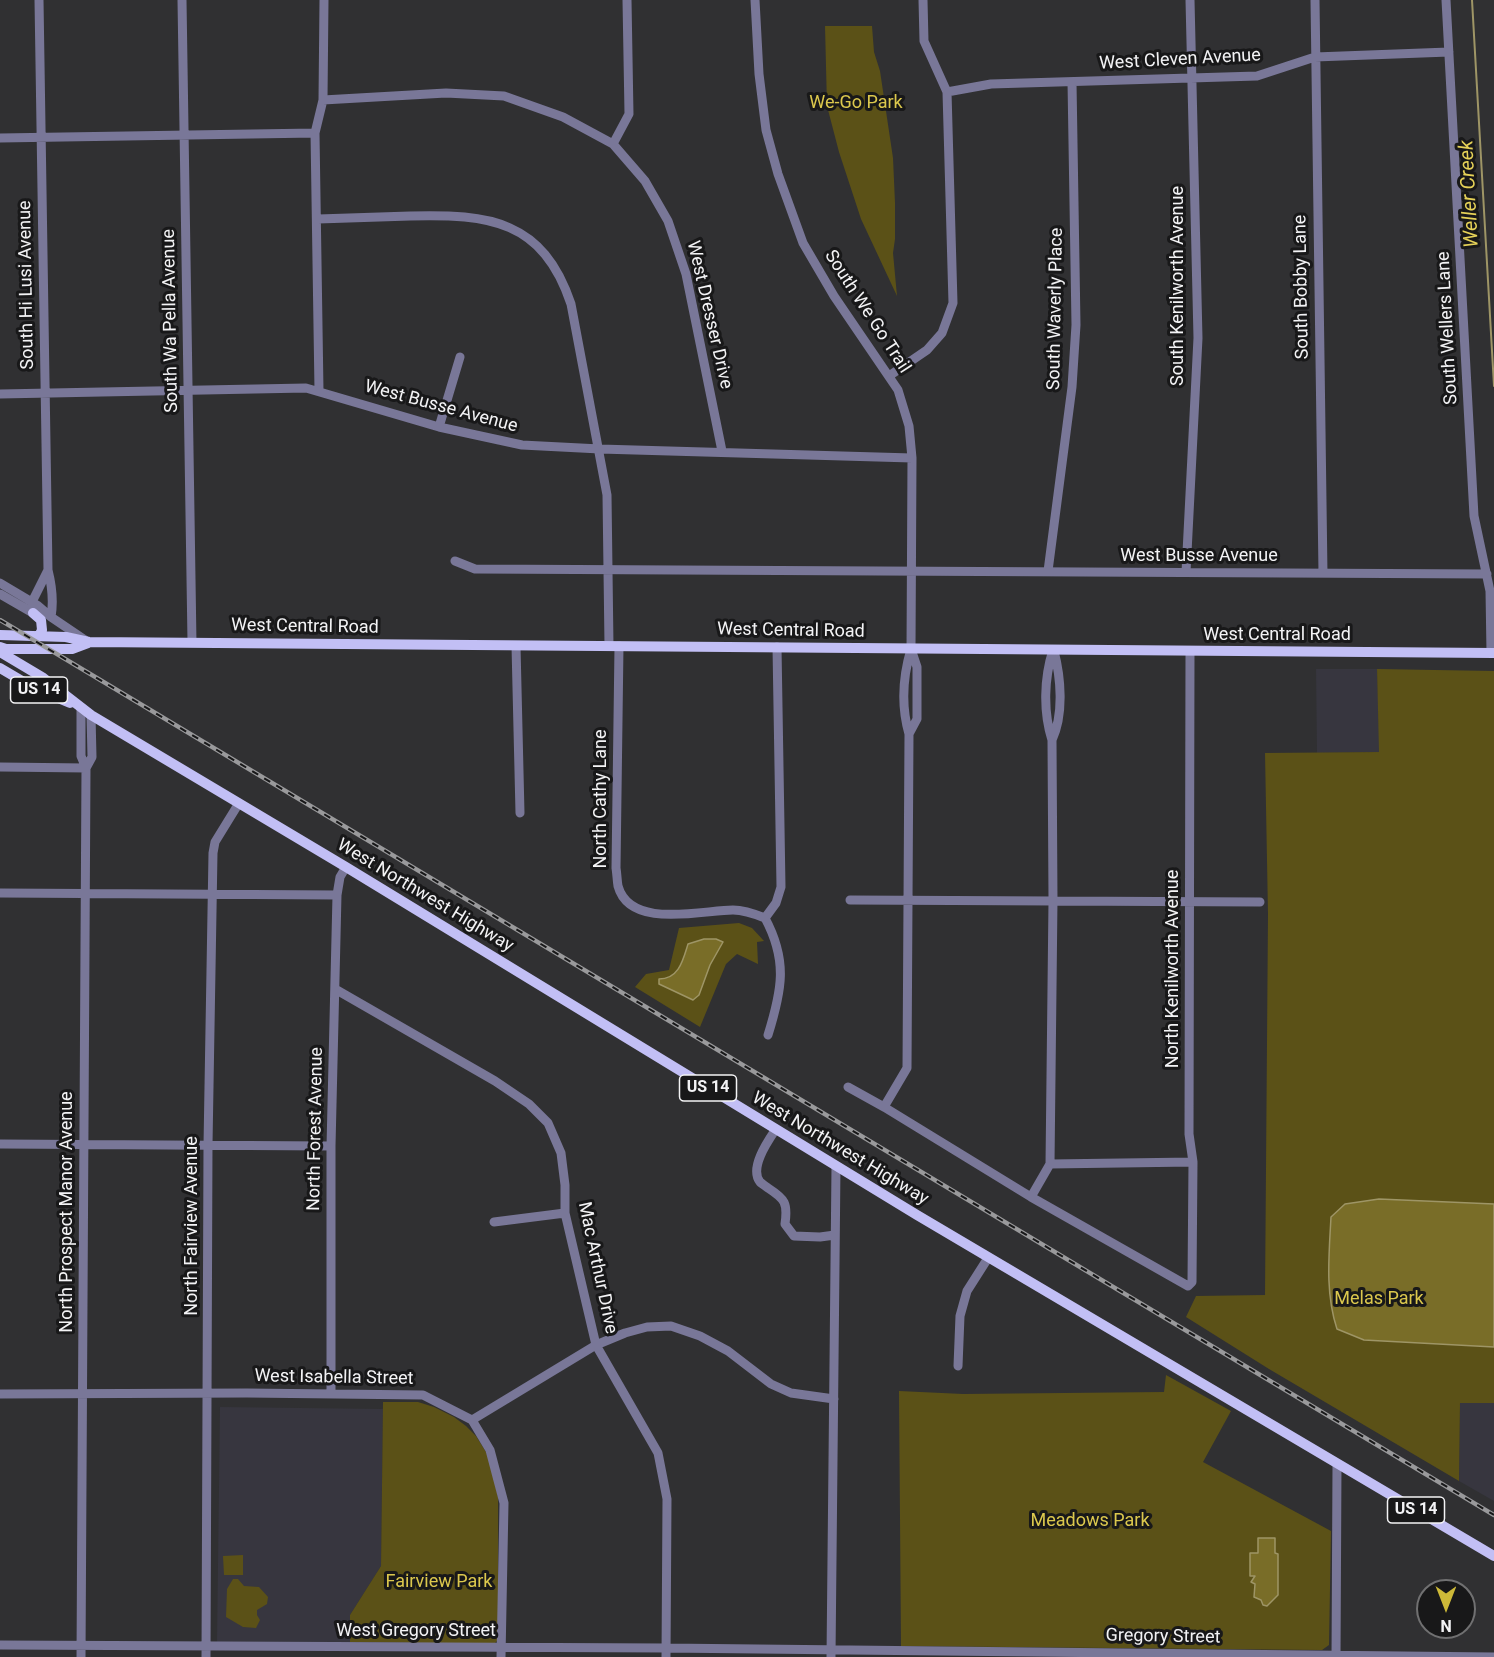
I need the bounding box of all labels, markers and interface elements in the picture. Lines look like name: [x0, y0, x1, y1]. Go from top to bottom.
street label: West Cleven Avenue: [1099, 45, 1261, 75]
park label: We-Go Park: [809, 92, 903, 114]
water label: Weller Creek: [1455, 140, 1485, 248]
street label: South Kenilworth Avenue: [1167, 186, 1189, 386]
street label: South Hi Lusi Avenue: [15, 200, 39, 370]
street label: South Bobby Lane: [1290, 214, 1314, 360]
street label: South Waverly Place: [1044, 228, 1068, 390]
street label: South Wa Pella Avenue: [159, 229, 183, 413]
street label: West Dresser Drive: [681, 239, 737, 391]
street label: South We Go Trail: [819, 246, 915, 378]
street label: South Wellers Lane: [1433, 251, 1463, 405]
street label: West Busse Avenue: [362, 376, 520, 438]
street label: West Busse Avenue: [1120, 545, 1278, 567]
street label: West Central Road: [231, 615, 379, 639]
street label: West Central Road: [717, 619, 865, 643]
street label: West Central Road: [1203, 624, 1351, 646]
road number: US 14: [10, 677, 68, 703]
street label: North Cathy Lane: [590, 729, 612, 869]
street label: West Northwest Highway: [333, 835, 517, 957]
street label: North Kenilworth Avenue: [1162, 870, 1184, 1068]
street label: North Forest Avenue: [304, 1047, 328, 1211]
road number: US 14: [680, 1075, 736, 1101]
street label: West Northwest Highway: [748, 1088, 932, 1210]
street label: North Prospect Manor Avenue: [56, 1091, 78, 1333]
street label: North Fairview Avenue: [181, 1136, 203, 1316]
street label: Mac Arthur Drive: [572, 1200, 622, 1336]
park label: Melas Park: [1334, 1288, 1424, 1310]
street label: West Isabella Street: [254, 1366, 414, 1390]
road number: US 14: [1388, 1497, 1444, 1523]
park label: Meadows Park: [1030, 1510, 1150, 1532]
park label: Fairview Park: [386, 1571, 492, 1593]
north arrow: [1416, 1579, 1476, 1639]
text: N: [1440, 1616, 1452, 1635]
street label: West Gregory Street: [336, 1620, 496, 1642]
street label: Gregory Street: [1105, 1625, 1221, 1649]

